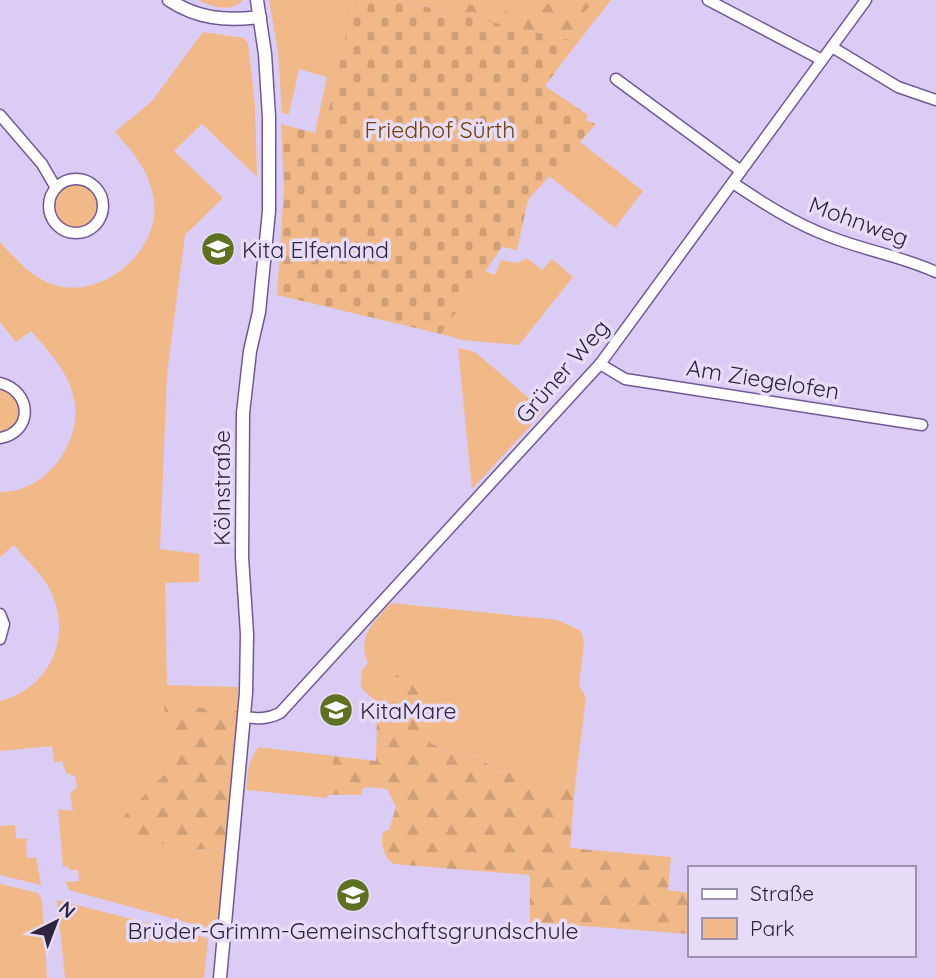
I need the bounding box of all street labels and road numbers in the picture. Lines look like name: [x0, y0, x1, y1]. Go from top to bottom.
street label: Mohnweg: [805, 190, 913, 252]
street label: Grüner Weg: [509, 313, 615, 429]
street label: Am Ziegelofen: [685, 353, 841, 405]
street label: Kölnstraße: [207, 430, 236, 546]

